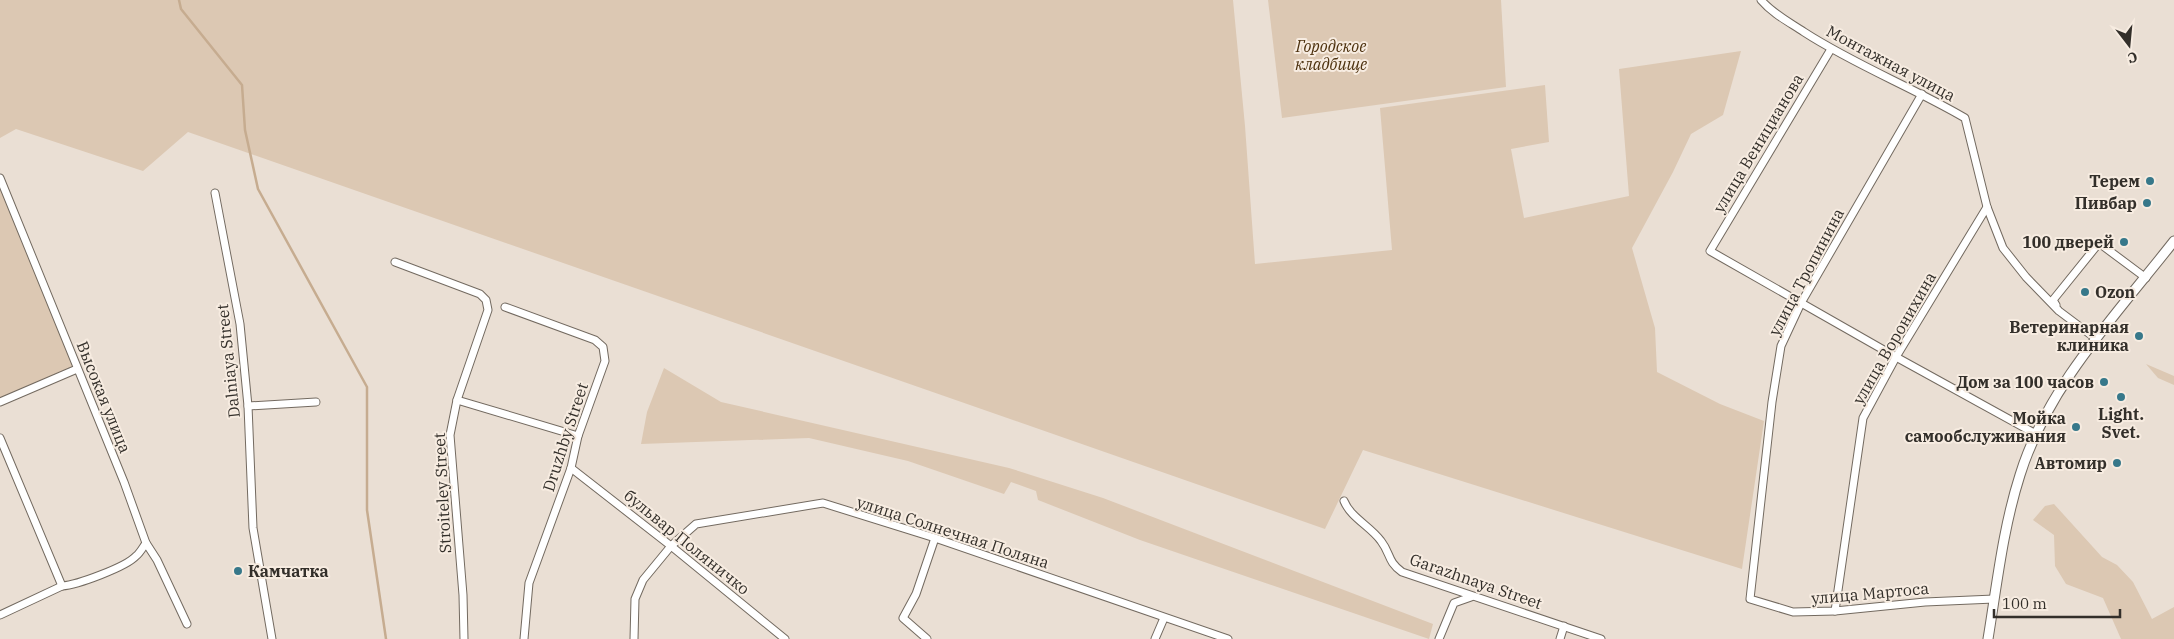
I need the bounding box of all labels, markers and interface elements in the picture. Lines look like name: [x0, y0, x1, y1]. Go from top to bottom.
north arrow: [2104, 20, 2154, 70]
street label: Монтажная улица: [1823, 21, 1959, 106]
park label: Городское кладбище: [1295, 36, 1367, 74]
text: С: [2126, 48, 2140, 67]
street label: улица Веницианова: [1709, 70, 1808, 216]
place label: Терем: [2089, 171, 2140, 191]
marker: Терем: [2144, 175, 2156, 187]
place label: Пивбар: [2075, 193, 2137, 213]
marker: Пивбар: [2141, 197, 2153, 209]
street label: улица Тропинина: [1764, 205, 1848, 339]
place label: 100 дверей: [2022, 232, 2114, 252]
marker: 100 дверей: [2118, 236, 2130, 248]
street label: улица Воронихина: [1848, 268, 1940, 408]
place label: Ozon: [2095, 282, 2135, 302]
marker: Ozon: [2079, 286, 2091, 298]
street label: Dalniaya Street: [212, 303, 244, 419]
place label: Ветеринарная клиника: [2009, 317, 2129, 355]
marker: Ветеринарная клиника: [2133, 330, 2145, 342]
street label: Высокая улица: [72, 338, 136, 456]
place label: Дом за 100 часов: [1956, 372, 2094, 392]
marker: Дом за 100 часов: [2098, 376, 2110, 388]
street label: Druzhby Street: [538, 380, 592, 494]
marker: Light. Svet.: [2115, 391, 2127, 403]
place label: Light. Svet.: [2098, 404, 2144, 442]
place label: Мойка самообслуживания: [1905, 408, 2066, 446]
marker: Мойка самообслуживания: [2070, 421, 2082, 433]
street label: Stroiteley Street: [429, 432, 455, 554]
place label: Автомир: [2035, 453, 2107, 473]
marker: Автомир: [2111, 457, 2123, 469]
street label: бульвар Поляничко: [620, 485, 754, 599]
street label: улица Солнечная Поляна: [854, 491, 1052, 573]
street label: Garazhnaya Street: [1407, 549, 1545, 613]
place label: Камчатка: [248, 561, 329, 581]
marker: Камчатка: [232, 565, 244, 577]
street label: улица Мартоса: [1810, 578, 1930, 608]
scale bar: [1994, 586, 2120, 618]
text: 100 m: [2002, 594, 2047, 613]

